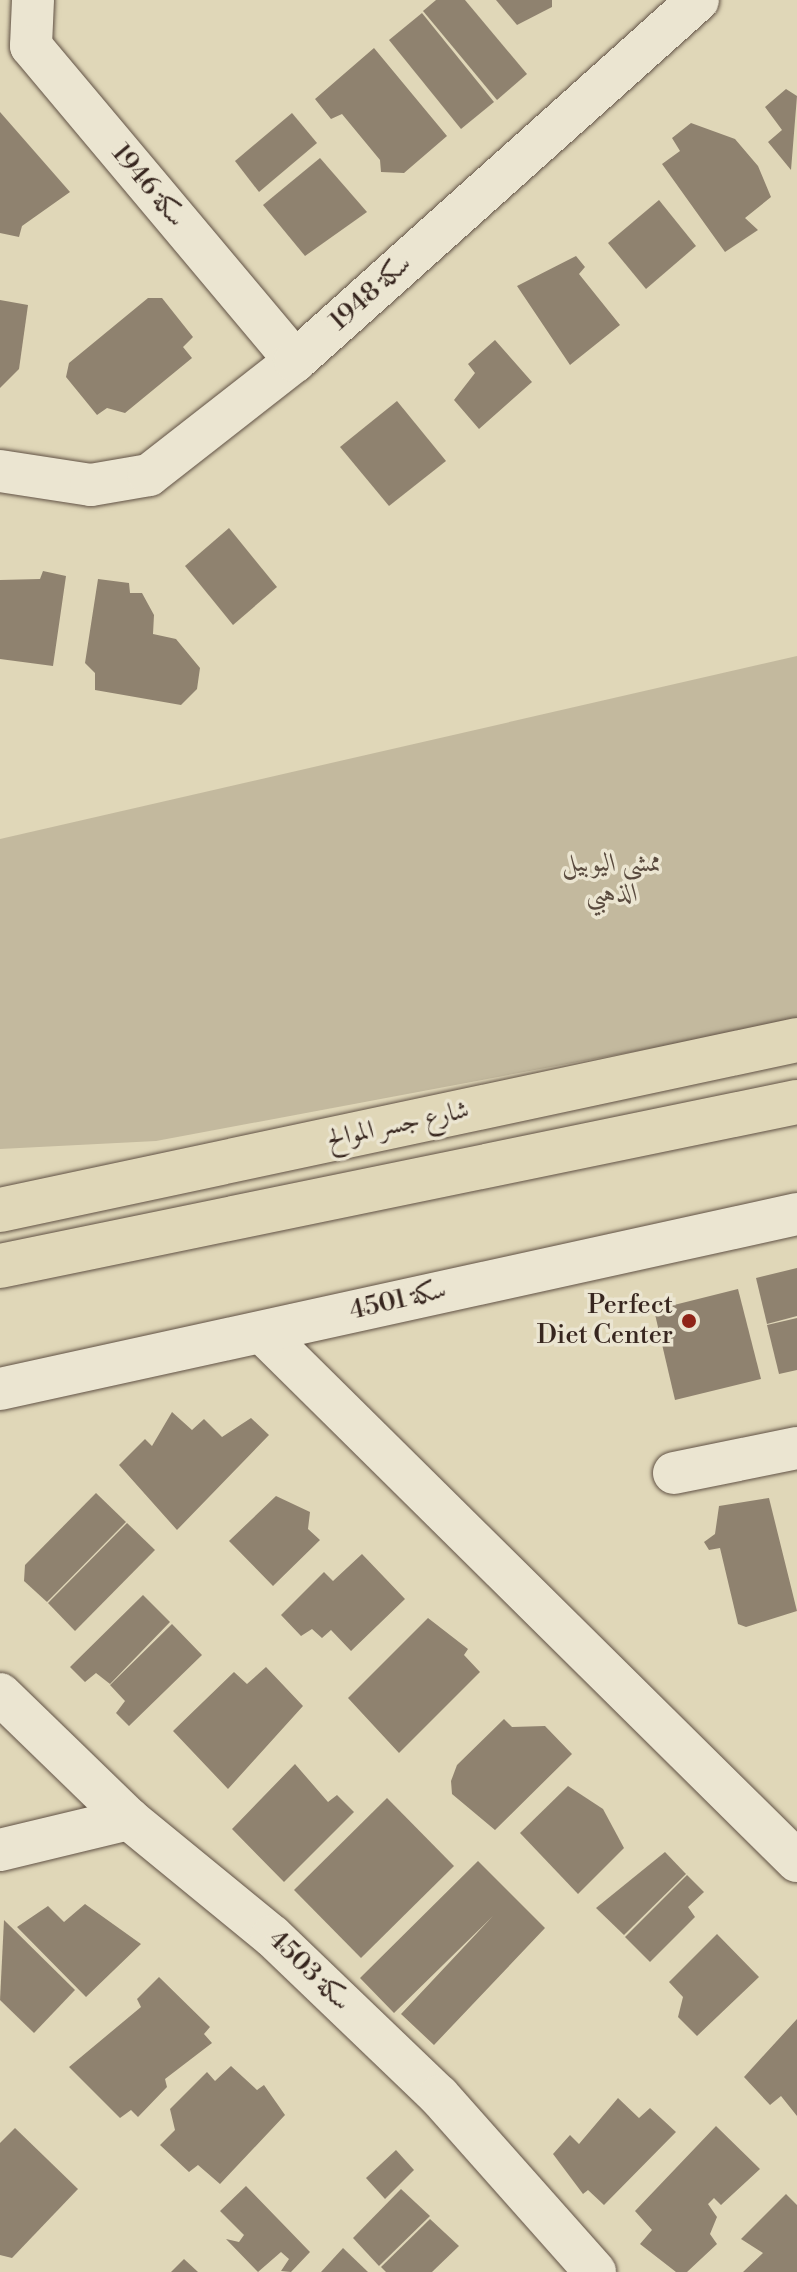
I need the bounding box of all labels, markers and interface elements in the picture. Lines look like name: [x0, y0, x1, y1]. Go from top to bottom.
street label: سكة 1946: [105, 138, 191, 234]
street label: سكة 1948: [324, 249, 418, 337]
park label: ممشى اليوبيل الذهبي: [561, 848, 663, 910]
street label: شارع جسر الموالح: [324, 1095, 472, 1155]
street label: سكة 4501: [347, 1275, 449, 1327]
place label: Perfect Diet Center: [537, 1290, 673, 1352]
marker: Perfect Diet Center: [680, 1312, 698, 1330]
street label: سكة 4503: [261, 1924, 357, 2018]

